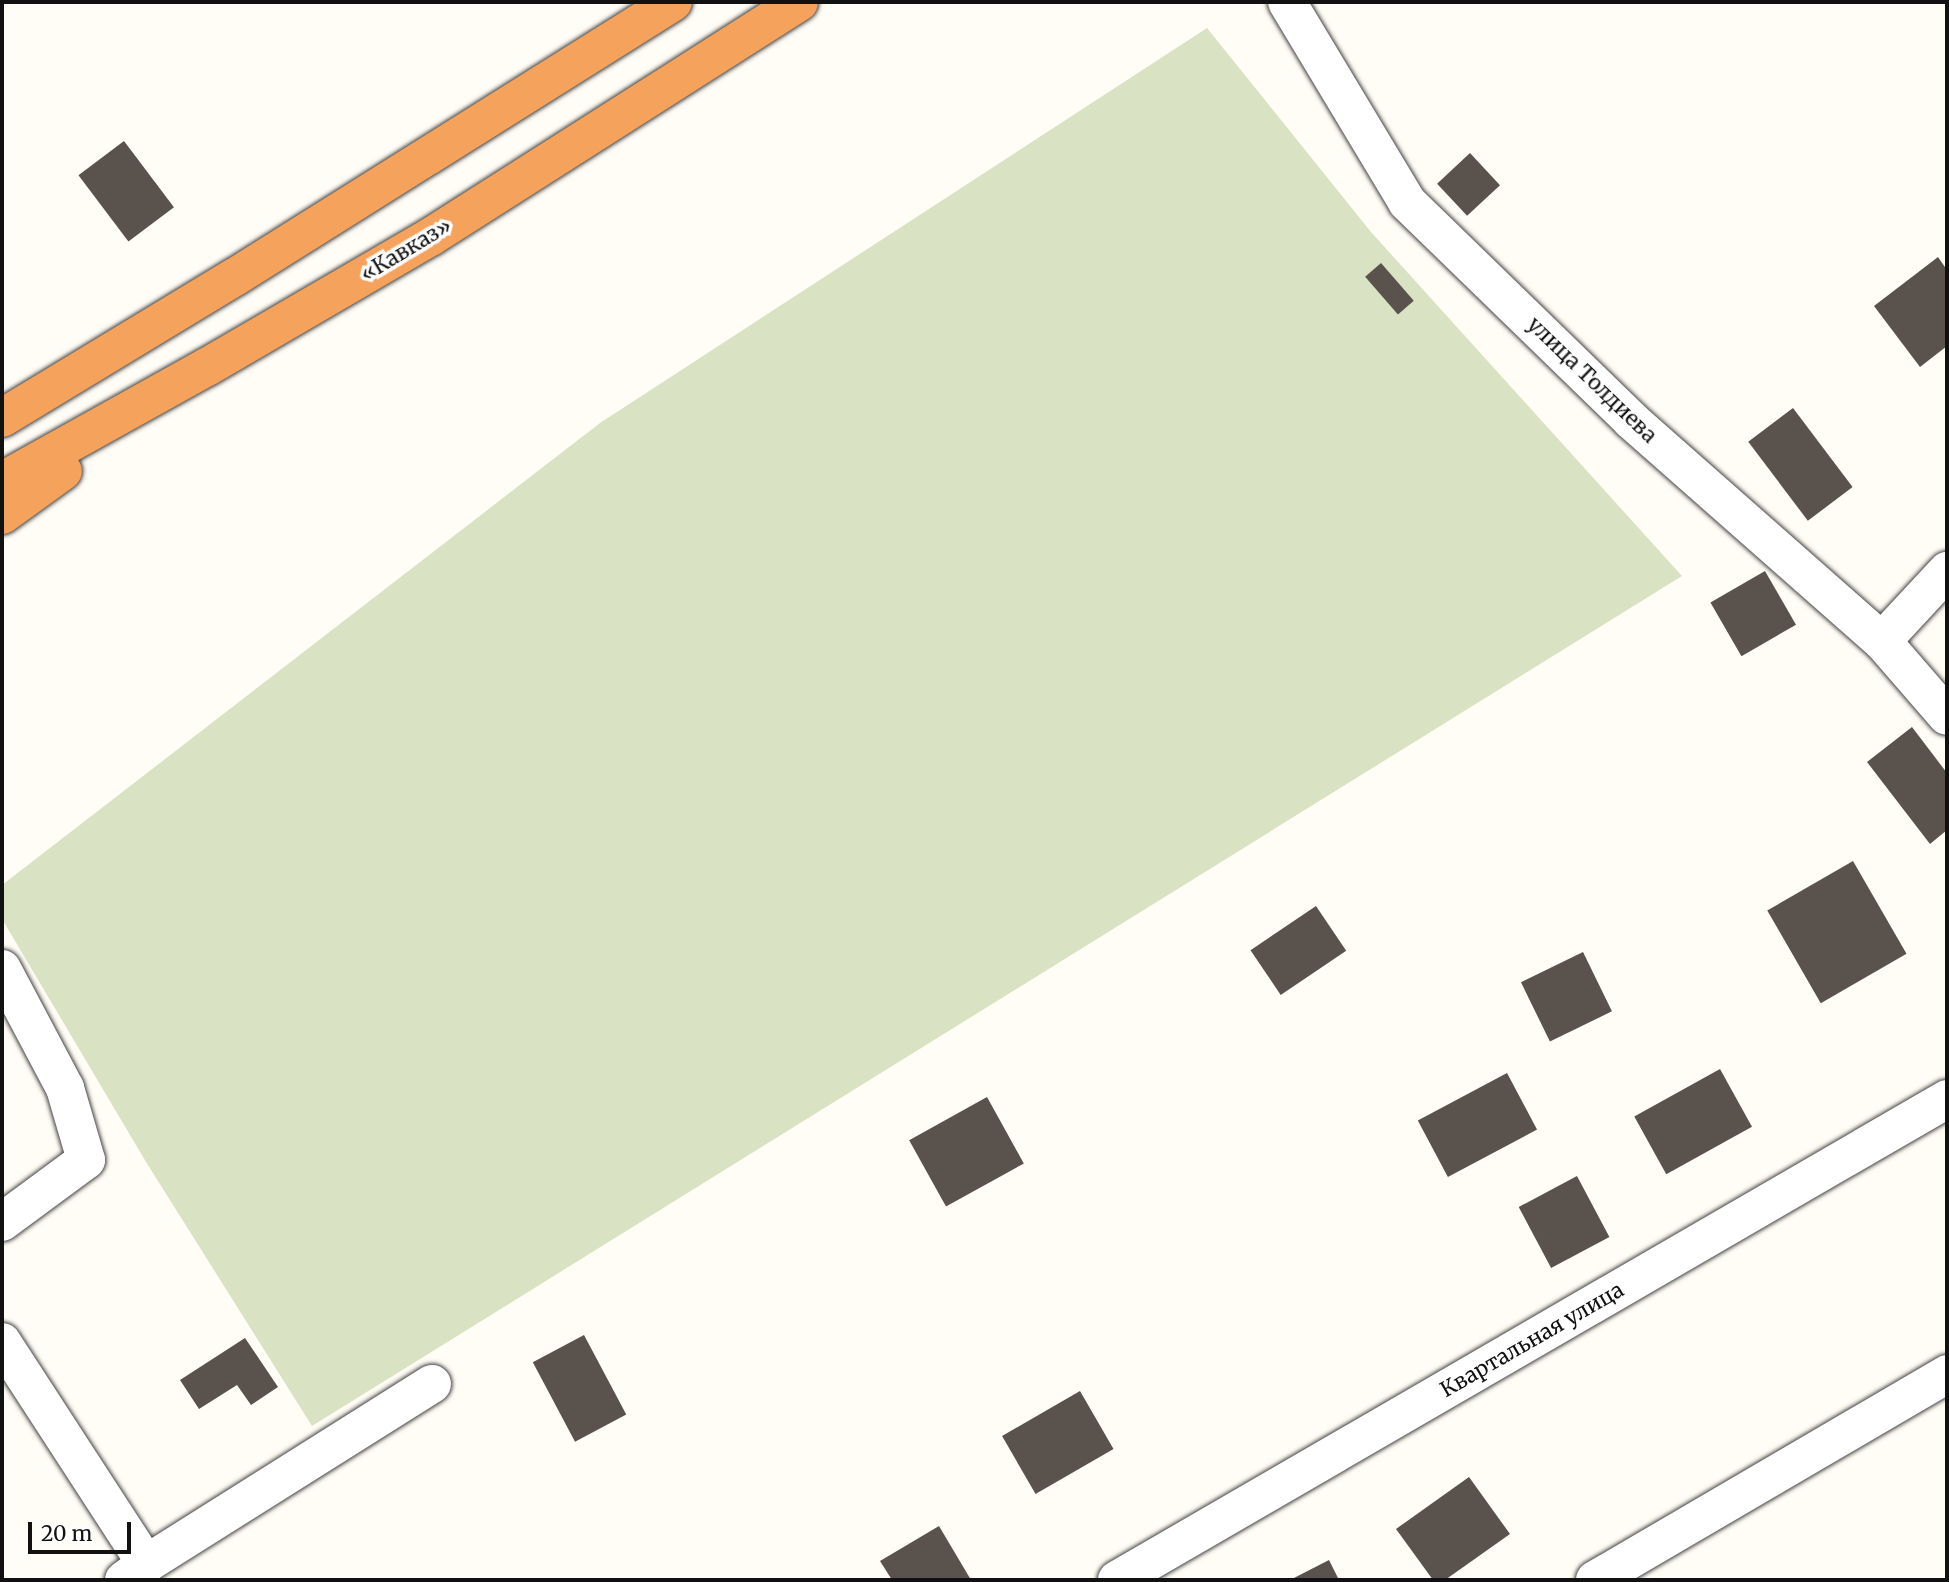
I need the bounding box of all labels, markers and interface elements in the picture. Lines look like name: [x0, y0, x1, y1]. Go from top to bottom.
street label: «Кавказ»: [356, 213, 456, 287]
street label: улица Толдиева: [1522, 312, 1662, 448]
street label: Квартальная улица: [1436, 1277, 1628, 1403]
scale bar: [32, 1508, 135, 1552]
text: 20 m: [41, 1520, 92, 1547]

